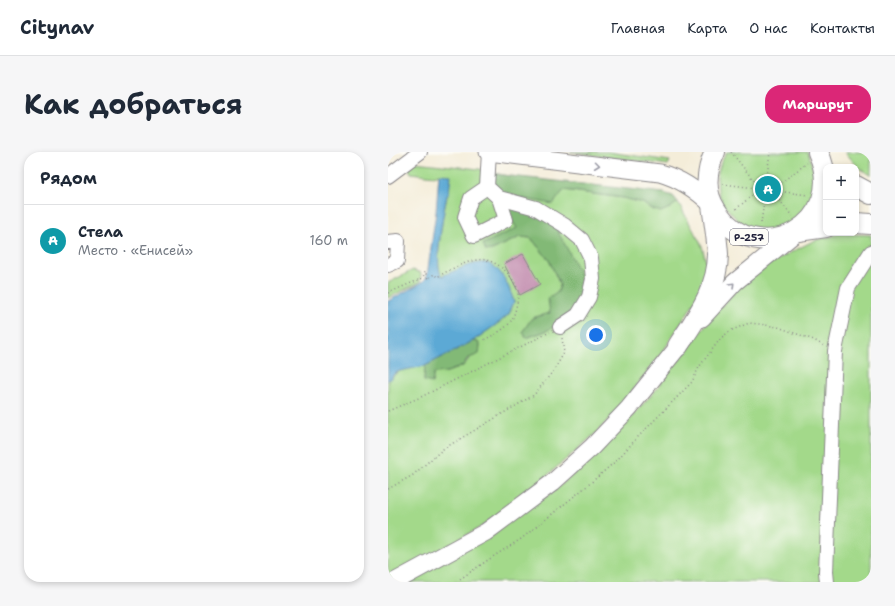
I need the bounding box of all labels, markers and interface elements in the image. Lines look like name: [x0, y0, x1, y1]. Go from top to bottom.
text: Citynav: [20, 15, 94, 40]
text: Главная: [611, 19, 665, 37]
text: Карта: [687, 19, 727, 37]
text: О нас: [749, 19, 788, 37]
text: Контакты: [810, 19, 875, 37]
text: Как добраться: [24, 85, 243, 123]
button: Маршрут: [765, 85, 871, 123]
one-way arrow: [593, 160, 600, 169]
map controls: [823, 164, 859, 236]
button: +: [823, 164, 859, 200]
text: Рядом: [40, 167, 97, 189]
pin: A: [755, 174, 781, 204]
button: −: [823, 200, 859, 236]
text: Стела: [78, 222, 123, 242]
road number: Р-257: [730, 229, 768, 245]
text: A: [48, 232, 58, 249]
text: 160 m: [310, 232, 348, 249]
text: Место · «Енисей»: [78, 242, 193, 259]
one-way arrow: [727, 282, 735, 290]
your location: [586, 325, 606, 345]

